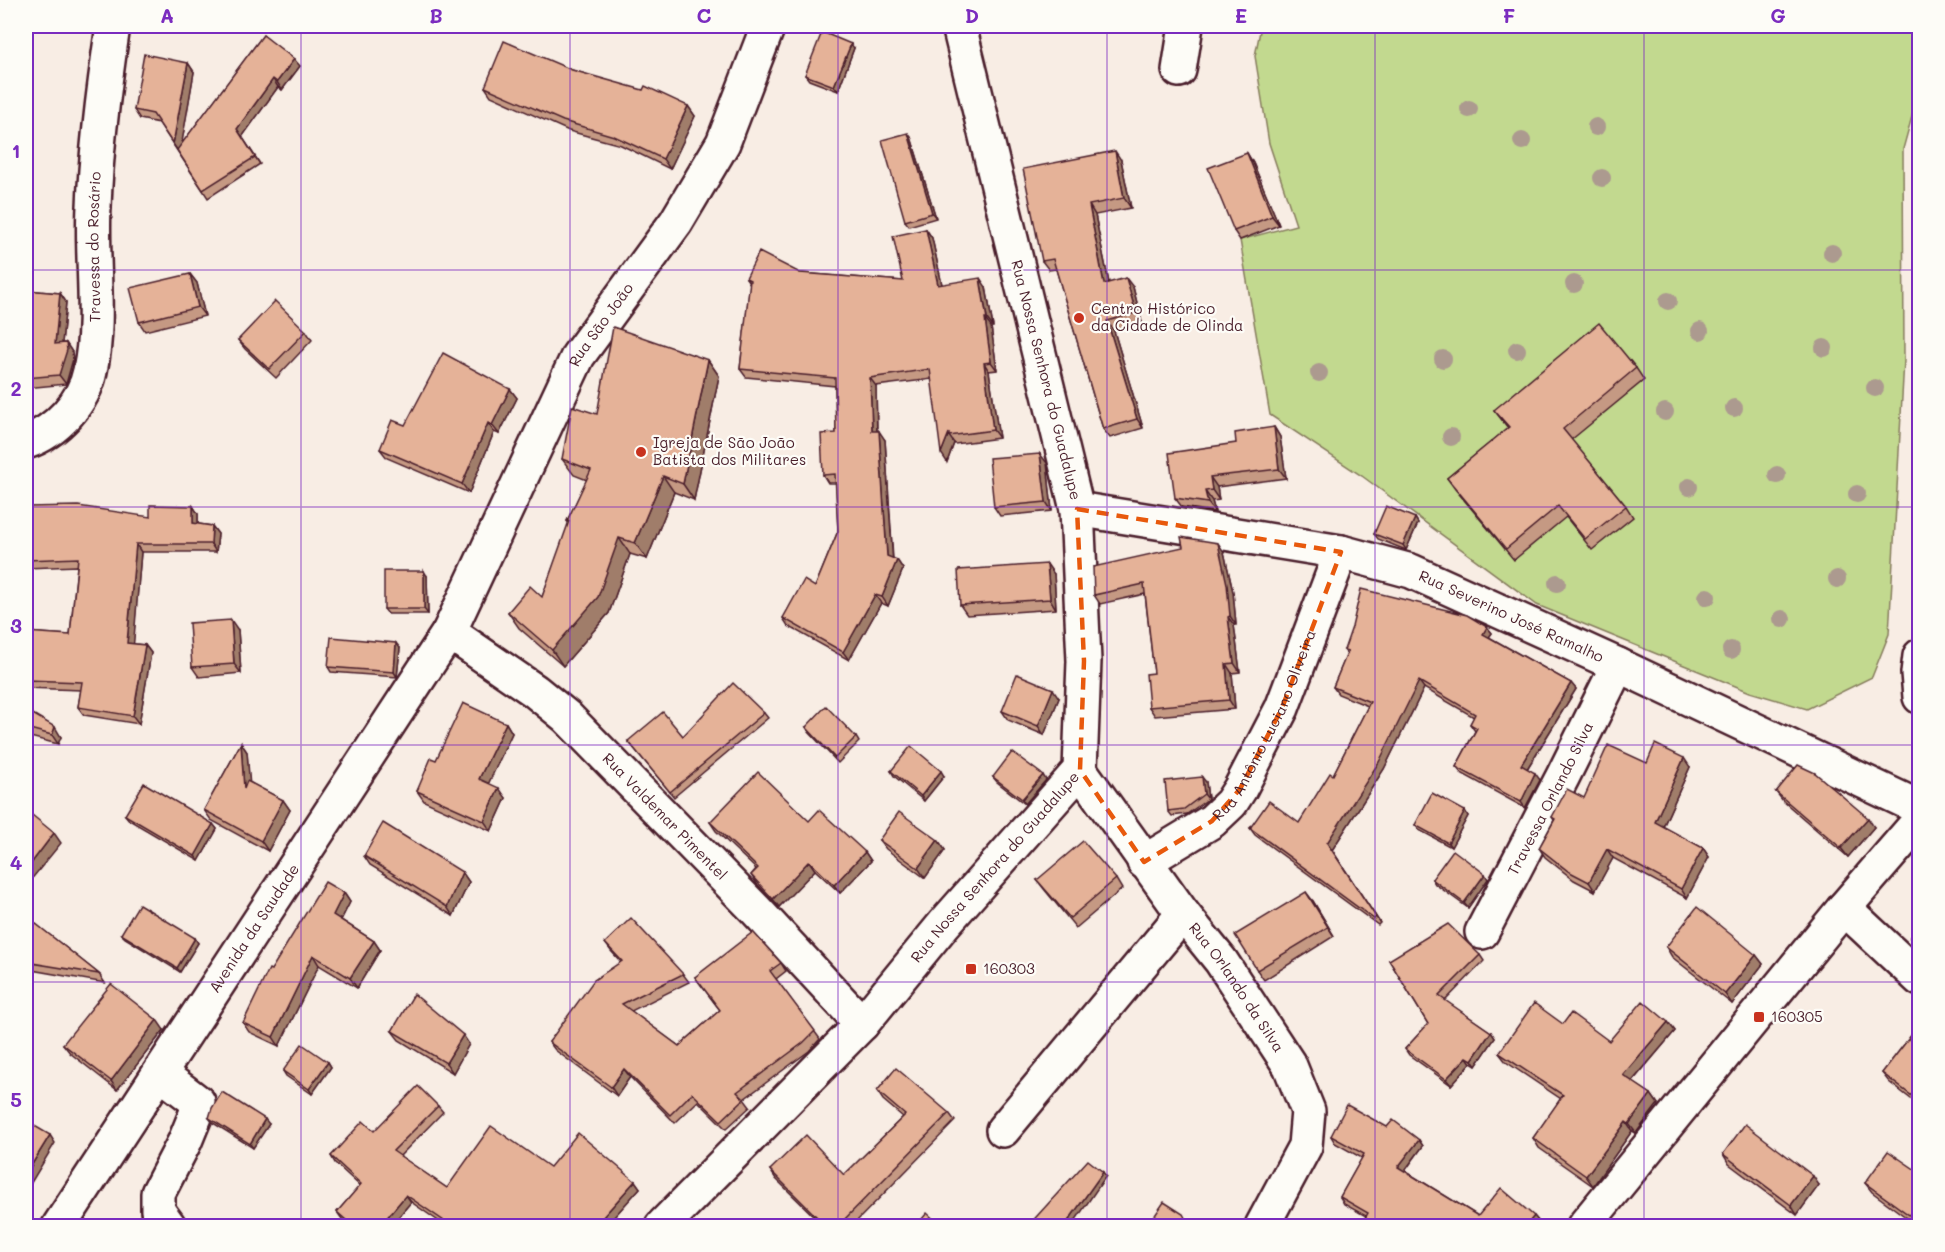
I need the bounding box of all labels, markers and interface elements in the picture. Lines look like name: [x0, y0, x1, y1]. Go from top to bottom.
text: A: [160, 2, 174, 28]
text: B: [429, 2, 443, 28]
text: C: [697, 2, 712, 28]
text: D: [965, 2, 979, 28]
text: E: [1235, 2, 1247, 28]
text: F: [1503, 2, 1516, 28]
text: G: [1770, 2, 1786, 28]
text: 1: [12, 137, 20, 163]
street label: Travessa do Rosário: [82, 171, 105, 322]
street label: Rua Nossa Senhora do Guadalupe: [1007, 258, 1087, 502]
street label: Rua São João: [563, 278, 637, 370]
place label: Centro Histórico da Cidade de Olinda: [1091, 298, 1243, 335]
marker: Centro Histórico da Cidade de Olinda: [1072, 311, 1086, 325]
text: 2: [10, 375, 22, 401]
place label: Igreja de São João Batista dos Militares: [653, 432, 806, 469]
marker: Igreja de São João Batista dos Militares: [634, 445, 648, 459]
street label: Rua Severino José Ramalho: [1416, 565, 1607, 666]
text: 3: [10, 612, 22, 638]
street label: Rua Antônio Luciano Oliveira: [1207, 627, 1320, 825]
street label: Travessa Orlando Silva: [1502, 718, 1597, 878]
street label: Rua Valdemar Pimentel: [599, 748, 732, 884]
street label: Rua Nossa Senhora do Guadalupe: [906, 767, 1083, 966]
text: 4: [10, 849, 23, 875]
street label: Avenida da Saudade: [204, 860, 303, 996]
street label: Rua Orlando da Silva: [1185, 918, 1289, 1056]
place label: 160303: [983, 958, 1035, 978]
marker: 160303: [964, 962, 978, 976]
place label: 160305: [1771, 1006, 1823, 1026]
marker: 160305: [1752, 1010, 1766, 1024]
text: 5: [10, 1086, 22, 1112]

